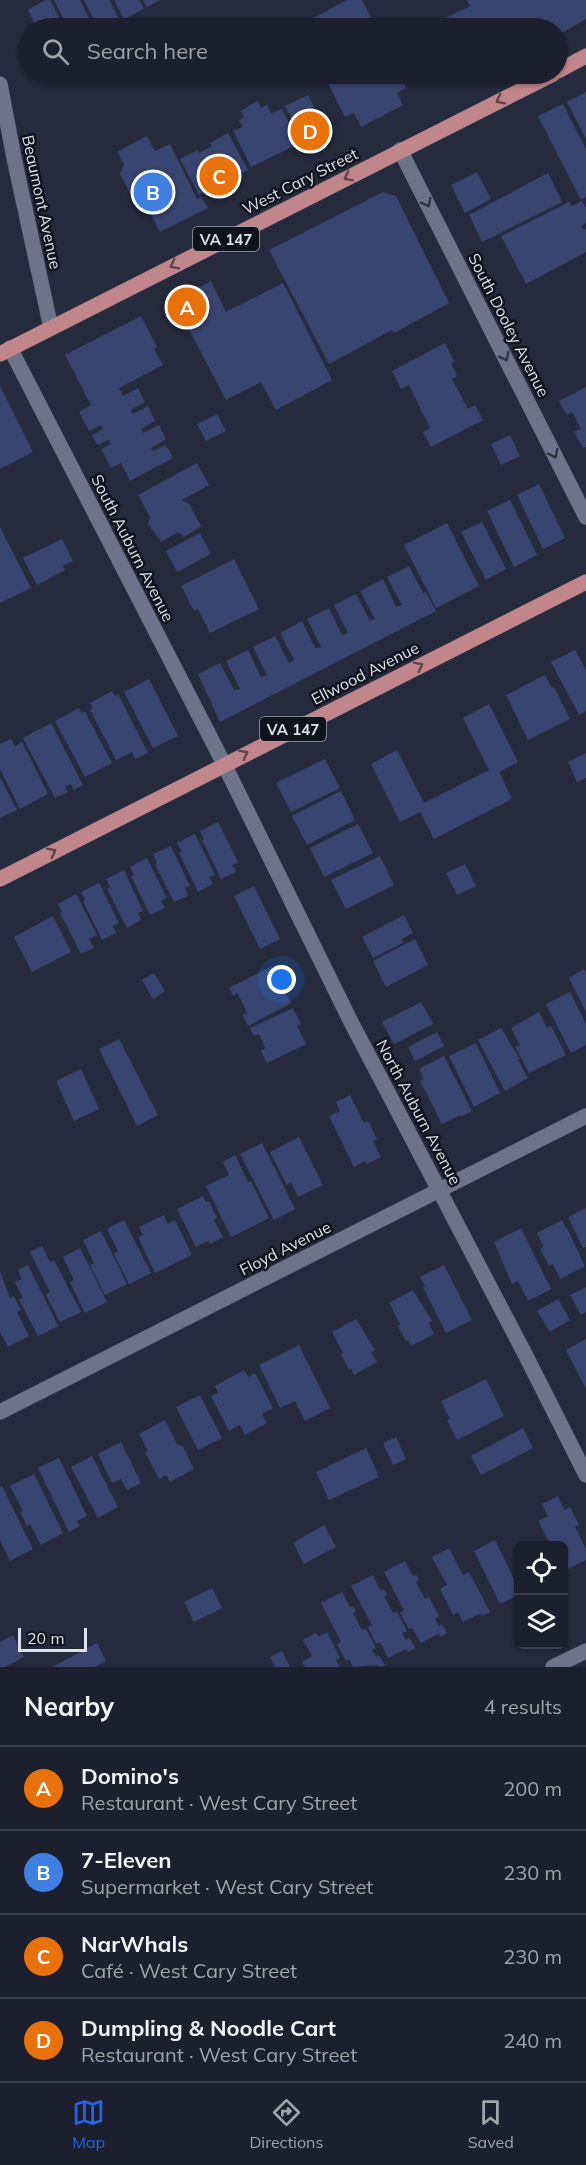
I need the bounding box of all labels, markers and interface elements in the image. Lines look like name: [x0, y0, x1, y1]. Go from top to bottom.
search box: [18, 18, 568, 84]
icon: search: [39, 35, 72, 68]
text: Search here: [87, 37, 208, 65]
one-way arrow: [496, 93, 507, 104]
pin: D: [290, 108, 330, 154]
street label: Beaumont Avenue: [18, 133, 66, 271]
street label: West Cary Street: [239, 143, 361, 219]
pin: C: [200, 154, 238, 198]
pin: B: [134, 170, 172, 214]
one-way arrow: [344, 170, 355, 181]
one-way arrow: [420, 196, 431, 207]
road number: VA 147: [193, 227, 259, 251]
street label: South Dooley Avenue: [464, 250, 554, 400]
one-way arrow: [170, 258, 181, 269]
pin: A: [168, 284, 207, 330]
one-way arrow: [498, 350, 509, 361]
one-way arrow: [547, 447, 558, 458]
street label: South Auburn Avenue: [87, 471, 179, 625]
street label: Ellwood Avenue: [308, 637, 422, 709]
one-way arrow: [412, 662, 423, 673]
road number: VA 147: [260, 717, 326, 741]
one-way arrow: [238, 749, 249, 761]
one-way arrow: [46, 848, 56, 859]
your location: [267, 965, 296, 994]
street label: North Auburn Avenue: [372, 1036, 466, 1188]
street label: Floyd Avenue: [236, 1216, 334, 1280]
map controls: [514, 1541, 568, 1649]
button: locate: [514, 1541, 568, 1595]
button: layers: [514, 1595, 568, 1649]
scale bar: [18, 1625, 87, 1652]
text: 20 m: [27, 1628, 64, 1648]
text: Nearby: [24, 1690, 114, 1723]
text: 4 results: [484, 1694, 562, 1719]
text: Domino's: [81, 1762, 179, 1790]
text: A: [36, 1776, 51, 1801]
text: 200 m: [503, 1776, 562, 1801]
text: Restaurant · West Cary Street: [81, 1790, 357, 1815]
text: 7-Eleven: [81, 1846, 172, 1874]
text: B: [37, 1860, 50, 1885]
text: 230 m: [503, 1860, 562, 1885]
text: Supermarket · West Cary Street: [81, 1874, 373, 1899]
text: NarWhals: [81, 1930, 188, 1958]
text: C: [37, 1944, 50, 1969]
text: 230 m: [503, 1944, 562, 1969]
text: Café · West Cary Street: [81, 1958, 297, 1983]
text: Dumpling & Noodle Cart: [81, 2014, 336, 2042]
text: D: [36, 2028, 51, 2053]
text: 240 m: [503, 2028, 562, 2053]
text: Restaurant · West Cary Street: [81, 2042, 357, 2067]
tab: Map: [72, 2096, 105, 2152]
tab: Directions: [249, 2096, 323, 2152]
tab: Saved: [468, 2096, 514, 2152]

